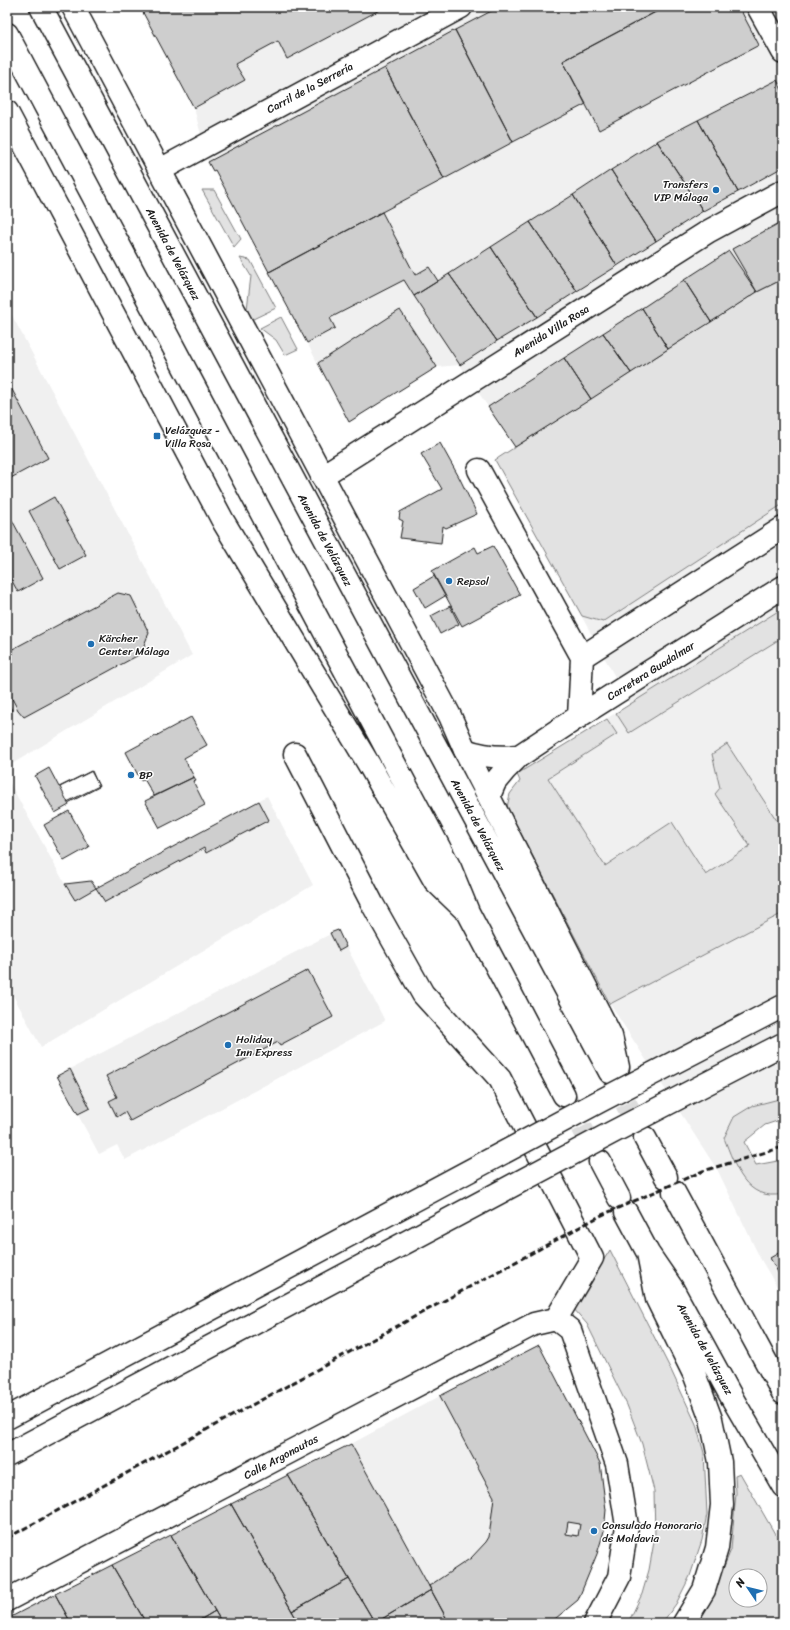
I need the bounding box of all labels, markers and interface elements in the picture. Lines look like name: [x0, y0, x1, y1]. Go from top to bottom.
street label: Carril de la Serrería: [263, 57, 357, 119]
place label: Transfers VIP Málaga: [654, 175, 708, 207]
marker: Transfers VIP Málaga: [711, 185, 721, 195]
street label: Avenida de Velázquez: [140, 203, 206, 305]
street label: Avenida Villa Rosa: [508, 300, 594, 363]
place label: Velázquez - Villa Rosa: [165, 421, 220, 453]
marker: Velázquez - Villa Rosa: [152, 431, 162, 441]
street label: Avenida de Velázquez: [292, 489, 358, 591]
place label: Repsol: [457, 572, 490, 591]
marker: Repsol: [444, 576, 454, 586]
place label: Kärcher Center Málaga: [99, 629, 170, 661]
street label: Carretera Guadalmar: [603, 635, 700, 706]
marker: Kärcher Center Málaga: [86, 639, 96, 649]
place label: BP: [139, 766, 153, 785]
marker: BP: [126, 770, 136, 780]
street label: Avenida de Velázquez: [445, 774, 511, 876]
place label: Holiday Inn Express: [235, 1030, 293, 1062]
marker: Holiday Inn Express: [223, 1040, 233, 1050]
street label: Avenida de Velázquez: [671, 1299, 739, 1399]
street label: Calle Argonautas: [240, 1429, 323, 1485]
place label: Consulado Honorario de Moldavia: [602, 1516, 703, 1548]
marker: Consulado Honorario de Moldavia: [589, 1526, 599, 1536]
north arrow: [728, 1568, 768, 1608]
text: N: [730, 1574, 750, 1592]

